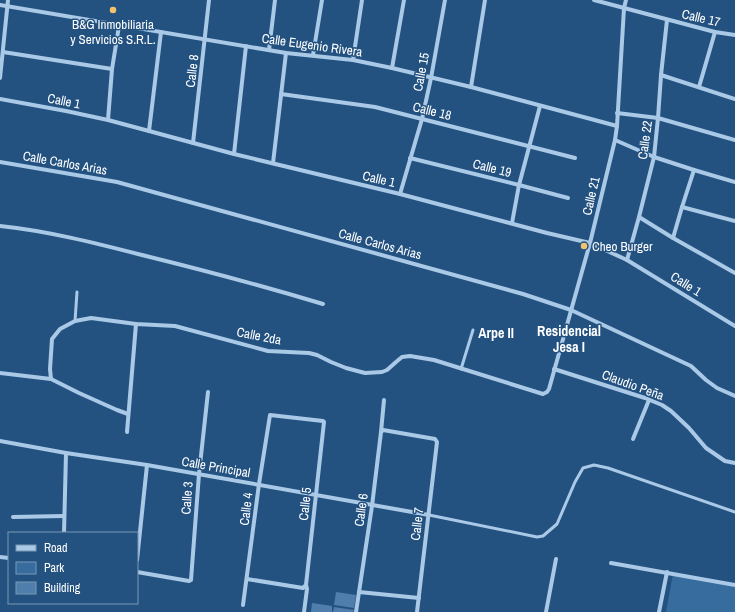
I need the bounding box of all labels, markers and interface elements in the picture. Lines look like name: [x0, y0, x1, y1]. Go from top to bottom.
marker: B&G Inmobiliaria y Servicios S.R.L.: [108, 5, 118, 15]
street label: Calle 17: [680, 5, 722, 31]
place label: B&G Inmobiliaria y Servicios S.R.L.: [70, 16, 156, 48]
street label: Calle Eugenio Rivera: [261, 30, 363, 60]
street label: Calle 15: [409, 51, 433, 93]
street label: Calle 8: [182, 53, 202, 89]
street label: Calle 1: [46, 89, 82, 113]
street label: Calle 18: [411, 98, 453, 124]
street label: Calle 22: [634, 119, 656, 161]
street label: Calle Carlos Arias: [22, 147, 108, 179]
street label: Calle 19: [471, 155, 513, 181]
street label: Calle 1: [361, 167, 397, 191]
street label: Calle 21: [578, 175, 604, 217]
street label: Calle Carlos Arias: [337, 225, 423, 263]
place label: Cheo Burger: [592, 238, 653, 255]
marker: Cheo Burger: [579, 241, 589, 251]
street label: Calle 1: [667, 268, 705, 300]
district label: Residencial Jesa I: [537, 322, 601, 356]
street label: Calle 2da: [235, 323, 283, 349]
district label: Arpe II: [478, 324, 514, 342]
street label: Claudio Peña: [600, 366, 666, 404]
street label: Calle Principal: [180, 453, 252, 481]
street label: Calle 3: [177, 481, 197, 515]
street label: Calle 5: [295, 487, 315, 521]
street label: Calle 4: [236, 491, 256, 527]
street label: Calle 6: [350, 492, 372, 528]
street label: Calle 7: [407, 506, 427, 542]
legend: [8, 532, 138, 604]
text: Road: [44, 540, 68, 556]
text: Park: [44, 560, 64, 576]
text: Building: [44, 580, 81, 596]

